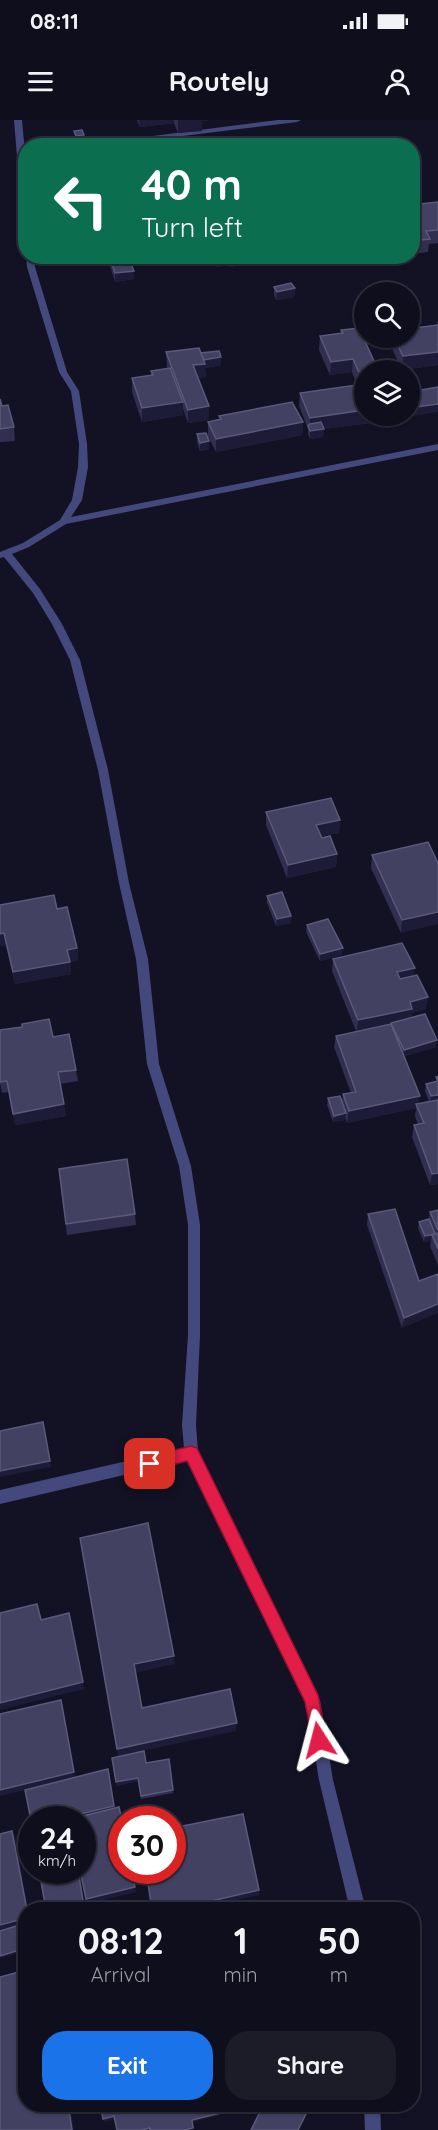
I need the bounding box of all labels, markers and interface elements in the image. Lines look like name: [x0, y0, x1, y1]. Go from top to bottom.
text: 08:11: [30, 7, 79, 35]
text: Routely: [169, 64, 269, 98]
icon: menu: [24, 65, 57, 98]
icon: person: [381, 65, 414, 98]
text: 40 m: [141, 158, 242, 211]
icon: left: [42, 162, 120, 240]
text: Turn left: [141, 210, 243, 244]
map controls: [354, 282, 420, 426]
button: search: [354, 282, 420, 348]
button: layers: [354, 360, 420, 426]
pin: [124, 1438, 175, 1489]
icon: arrive: [133, 1447, 166, 1480]
position arrow: [287, 1708, 351, 1772]
speed limit sign: 30: [108, 1806, 186, 1884]
text: 24: [40, 1819, 74, 1857]
text: km/h: [38, 1851, 76, 1870]
text: 08:12: [78, 1918, 164, 1963]
text: 1: [234, 1918, 248, 1963]
text: 50: [317, 1918, 360, 1963]
text: Arrival: [91, 1962, 151, 1987]
text: min: [224, 1962, 258, 1987]
text: m: [330, 1962, 348, 1987]
button: Exit: [42, 2031, 213, 2100]
button: Share: [225, 2031, 396, 2100]

